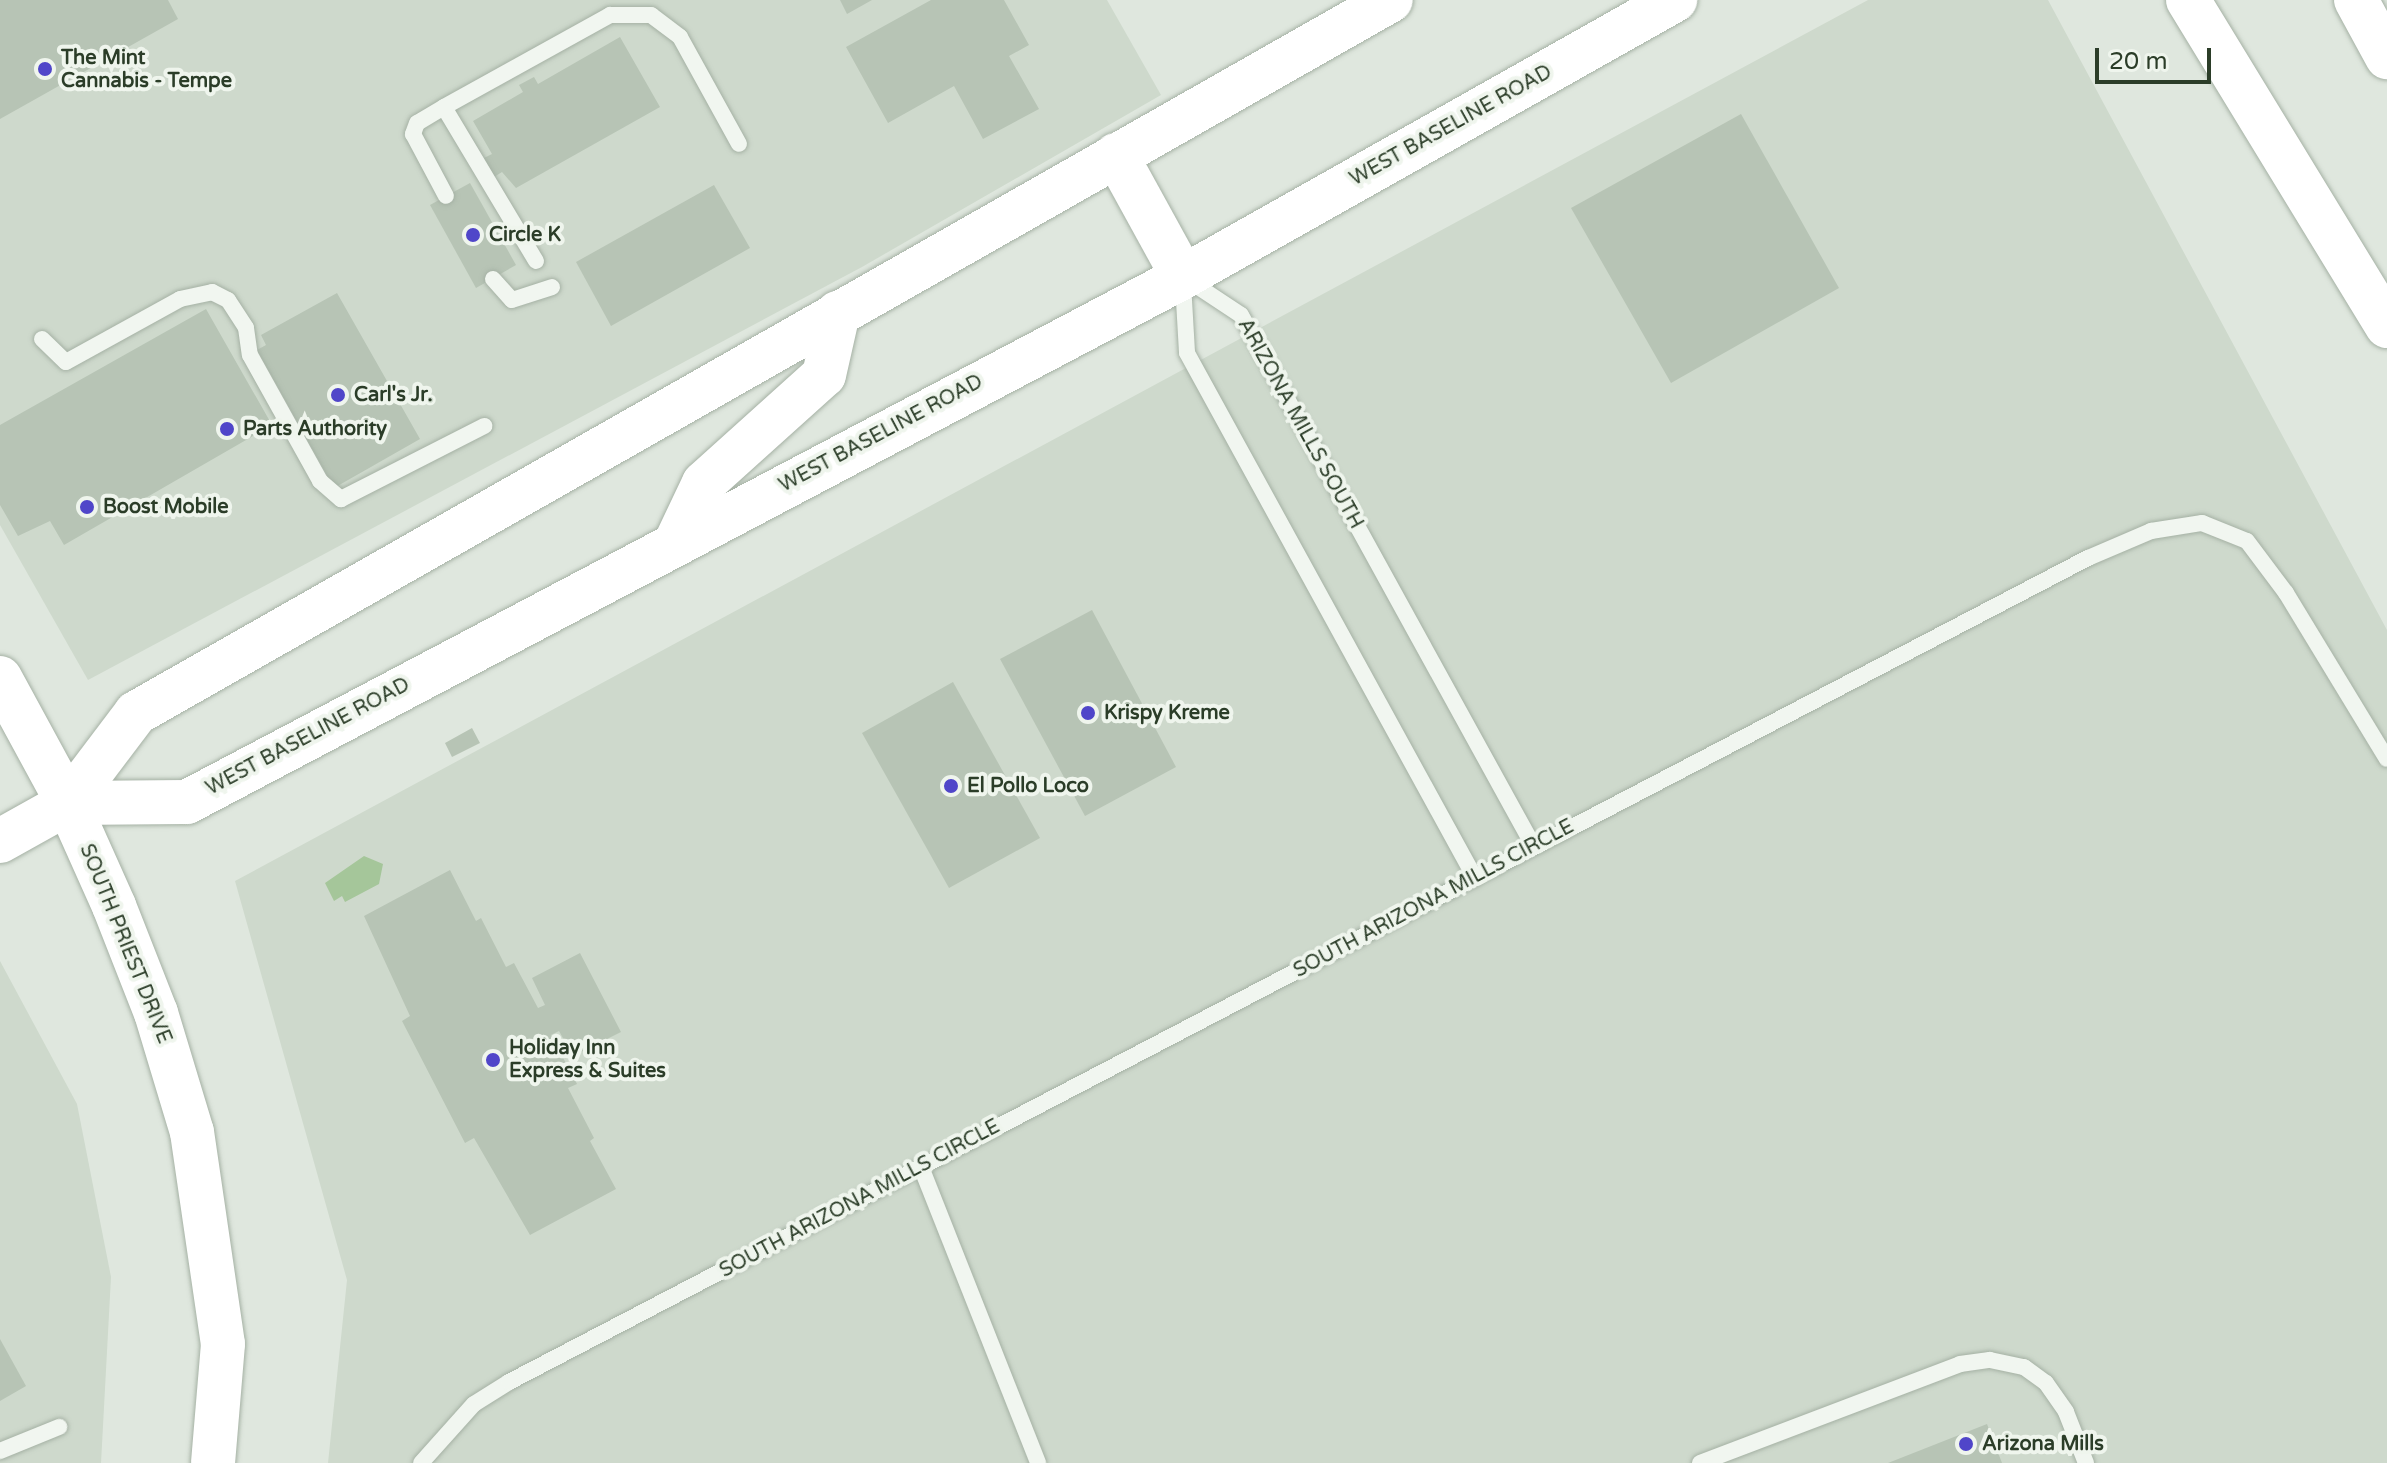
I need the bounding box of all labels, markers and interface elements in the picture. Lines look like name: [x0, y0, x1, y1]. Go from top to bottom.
scale bar: [2099, 32, 2215, 82]
place label: The Mint Cannabis - Tempe: [61, 46, 232, 93]
text: 20 m: [2109, 47, 2167, 76]
marker: The Mint Cannabis - Tempe: [36, 60, 54, 78]
street label: WEST BASELINE ROAD: [1346, 60, 1556, 192]
place label: Circle K: [489, 223, 561, 247]
marker: Circle K: [464, 226, 482, 244]
street label: ARIZONA MILLS SOUTH: [1232, 315, 1368, 533]
street label: WEST BASELINE ROAD: [775, 370, 987, 498]
place label: Carl's Jr.: [354, 383, 433, 407]
marker: Carl's Jr.: [329, 386, 347, 404]
place label: Parts Authority: [243, 417, 387, 441]
marker: Parts Authority: [218, 420, 236, 438]
place label: Boost Mobile: [103, 495, 229, 519]
marker: Boost Mobile: [78, 498, 96, 516]
street label: WEST BASELINE ROAD: [202, 673, 414, 801]
place label: Krispy Kreme: [1104, 701, 1230, 725]
marker: Krispy Kreme: [1079, 704, 1097, 722]
place label: El Pollo Loco: [967, 774, 1089, 798]
marker: El Pollo Loco: [942, 777, 960, 795]
street label: SOUTH ARIZONA MILLS CIRCLE: [1290, 815, 1578, 983]
street label: SOUTH PRIEST DRIVE: [74, 841, 176, 1047]
place label: Holiday Inn Express & Suites: [509, 1036, 666, 1083]
marker: Holiday Inn Express & Suites: [484, 1051, 502, 1069]
street label: SOUTH ARIZONA MILLS CIRCLE: [716, 1115, 1004, 1283]
place label: Arizona Mills: [1982, 1432, 2104, 1456]
marker: Arizona Mills: [1957, 1435, 1975, 1453]

